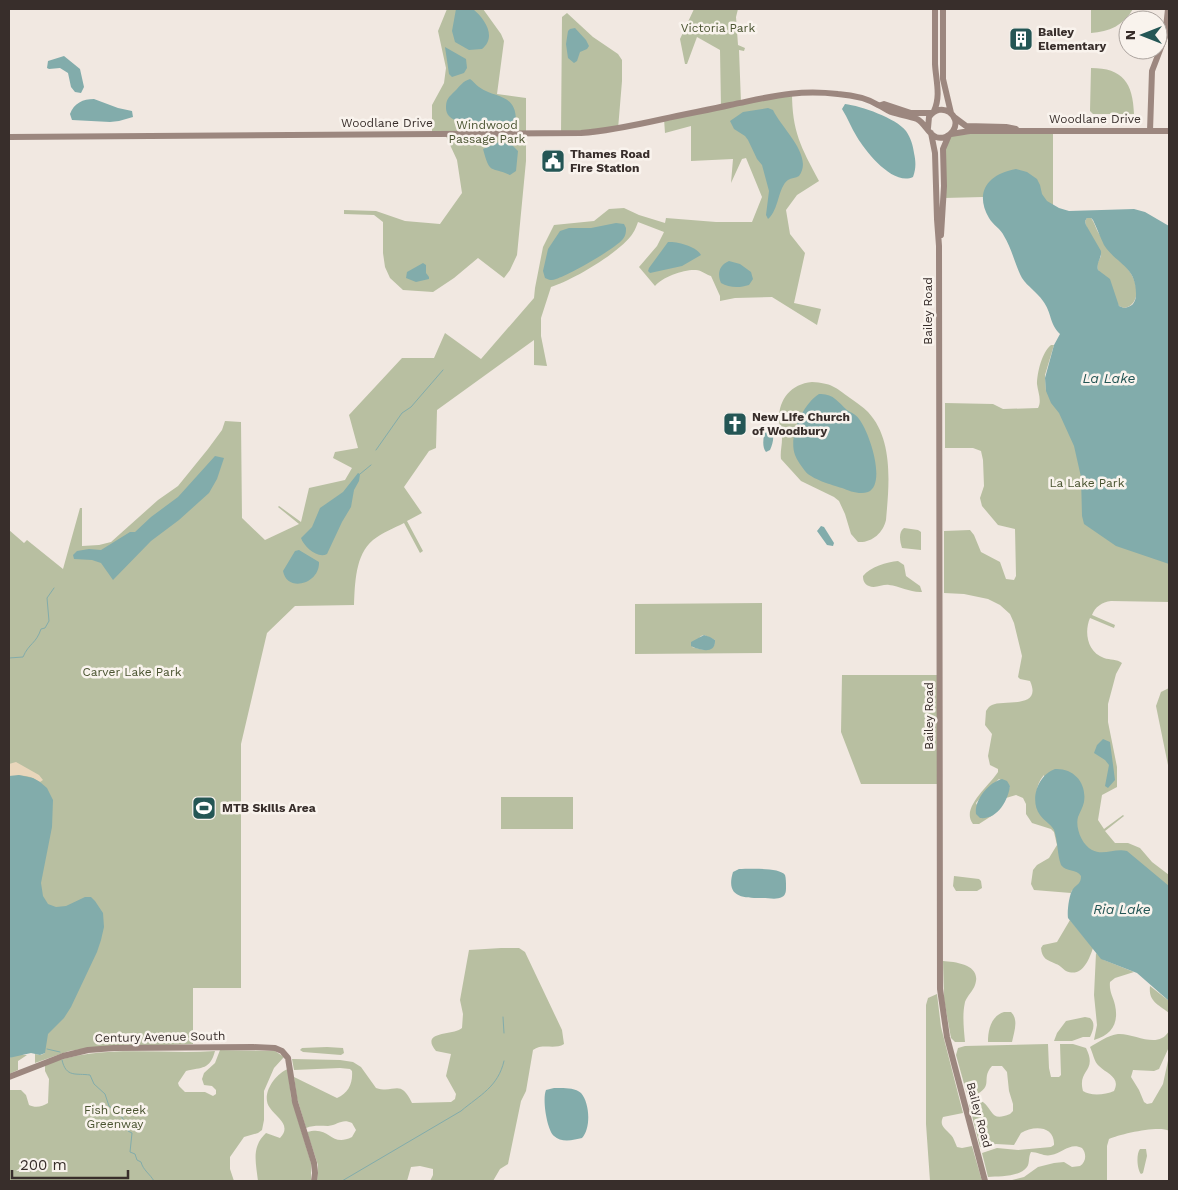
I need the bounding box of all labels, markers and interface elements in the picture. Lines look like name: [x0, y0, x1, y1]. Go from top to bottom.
north arrow: [1118, 10, 1168, 60]
park label: Victoria Park: [681, 21, 755, 35]
place label: Bailey Elementary: [1038, 25, 1107, 53]
building icon: Bailey Elementary: [1008, 26, 1034, 52]
text: N: [1122, 30, 1138, 40]
street label: Woodlane Drive: [1049, 112, 1141, 126]
street label: Woodlane Drive: [341, 116, 433, 130]
park label: Windwood Passage Park: [449, 118, 526, 146]
place label: Thames Road Fire Station: [570, 147, 650, 175]
public building icon: Thames Road Fire Station: [540, 148, 566, 174]
street label: Bailey Road: [921, 277, 935, 345]
water label: La Lake: [1082, 370, 1136, 386]
place label: New Life Church of Woodbury: [752, 410, 850, 438]
church icon: New Life Church of Woodbury: [722, 411, 748, 437]
park label: La Lake Park: [1049, 476, 1125, 490]
park label: Carver Lake Park: [82, 665, 182, 679]
street label: Bailey Road: [922, 682, 936, 750]
sports icon: MTB Skills Area: [191, 795, 217, 821]
place label: MTB Skills Area: [222, 801, 316, 815]
water label: Ria Lake: [1093, 901, 1151, 917]
street label: Century Avenue South: [95, 1029, 225, 1045]
street label: Bailey Road: [964, 1081, 994, 1149]
park label: Fish Creek Greenway: [84, 1103, 146, 1131]
scale bar: [12, 1148, 129, 1180]
text: 200 m: [20, 1156, 67, 1174]

